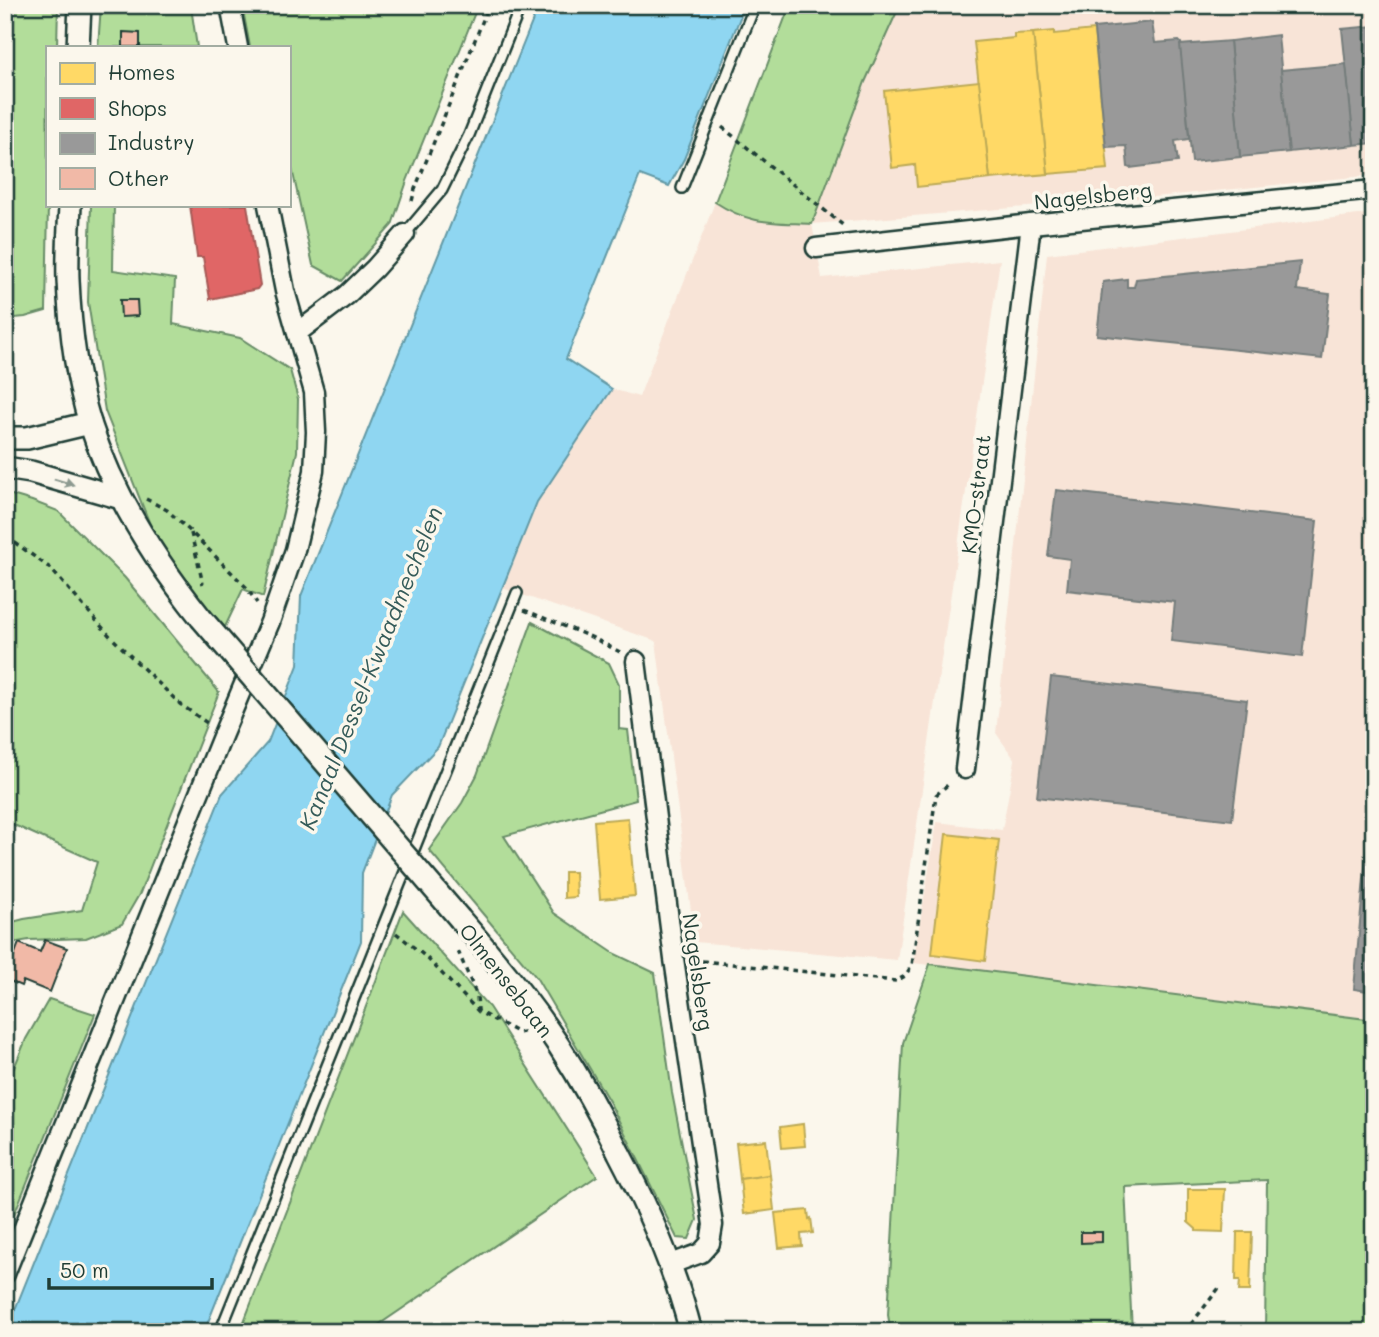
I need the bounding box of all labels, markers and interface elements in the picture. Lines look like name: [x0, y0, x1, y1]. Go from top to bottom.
legend: [46, 46, 290, 206]
text: Homes: [108, 58, 175, 85]
text: Shops: [108, 94, 167, 121]
text: Industry: [108, 128, 195, 155]
text: Other: [108, 164, 169, 191]
street label: Nagelsberg: [1033, 175, 1153, 215]
street label: KMO-straat: [954, 433, 996, 555]
one-way arrow: [53, 477, 74, 487]
water label: Kanaal Dessel-Kwaadmechelen: [291, 502, 449, 834]
street label: Nagelsberg: [677, 912, 721, 1032]
street label: Olmensebaan: [454, 917, 560, 1043]
scale bar: [49, 1246, 212, 1290]
text: 50 m: [60, 1256, 109, 1283]

